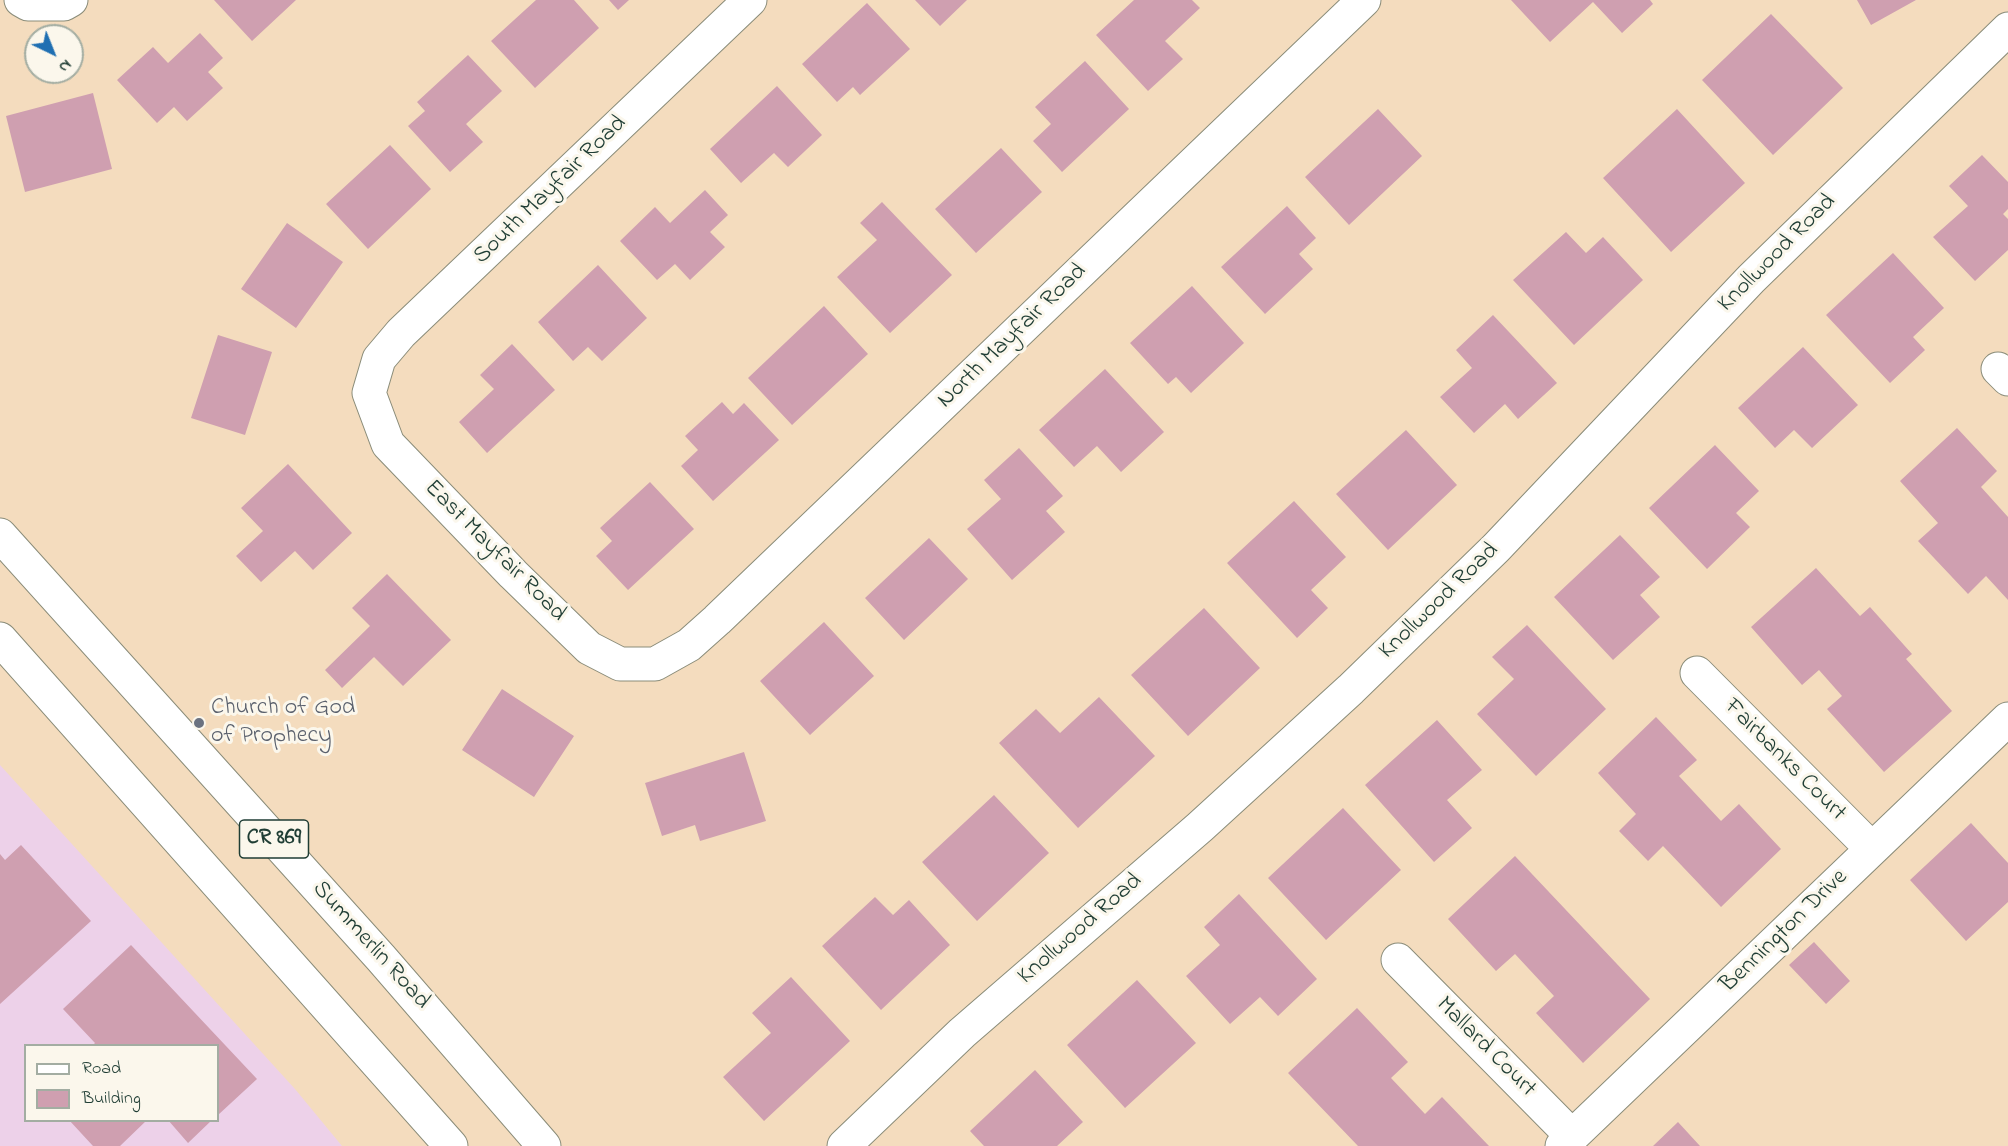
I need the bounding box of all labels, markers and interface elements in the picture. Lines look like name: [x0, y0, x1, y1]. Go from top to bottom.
north arrow: [24, 24, 84, 84]
text: N: [53, 53, 77, 78]
street label: South Mayfair Road: [468, 111, 634, 271]
street label: Knollwood Road: [1713, 189, 1843, 319]
street label: North Mayfair Road: [932, 258, 1094, 416]
street label: East Mayfair Road: [417, 475, 571, 629]
street label: Knollwood Road: [1374, 538, 1506, 666]
street label: Fairbanks Court: [1717, 694, 1851, 828]
place label: Church of God of Prophecy: [211, 695, 355, 751]
marker: Church of God of Prophecy: [192, 716, 206, 730]
road number: CR 869: [240, 820, 308, 858]
street label: Bennington Drive: [1715, 864, 1855, 1000]
street label: Knollwood Road: [1013, 868, 1149, 992]
street label: Summerlin Road: [305, 876, 435, 1016]
street label: Mallard Court: [1429, 992, 1541, 1104]
legend: [24, 1044, 219, 1122]
text: Road: [82, 1056, 121, 1082]
text: Building: [82, 1086, 141, 1112]

